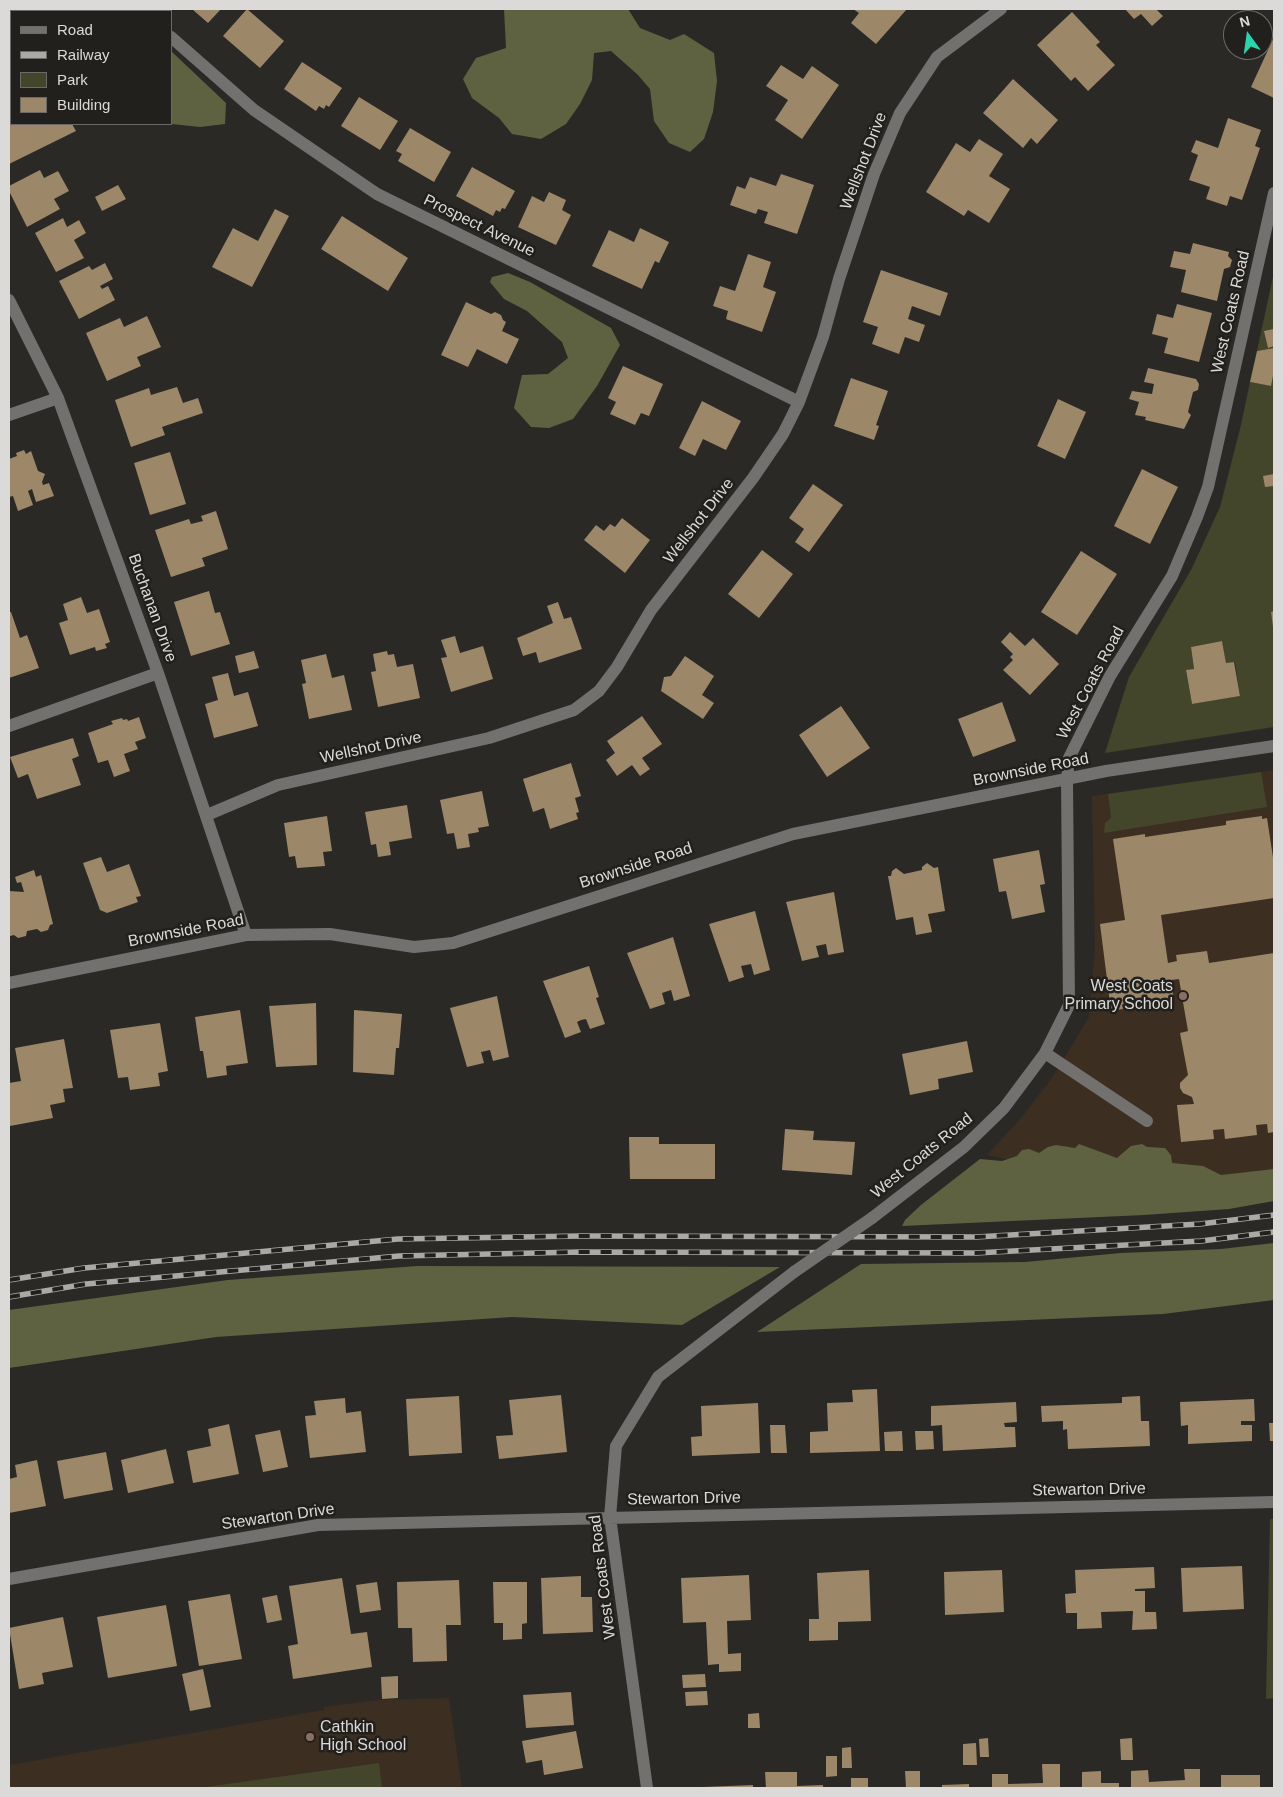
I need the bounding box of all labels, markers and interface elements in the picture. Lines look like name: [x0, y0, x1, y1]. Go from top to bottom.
legend: [10, 10, 172, 125]
north arrow: [1223, 10, 1273, 60]
text: N: [1238, 12, 1251, 30]
text: Road: [57, 21, 93, 38]
text: Railway: [57, 46, 110, 63]
text: Park: [57, 71, 88, 88]
text: Building: [57, 96, 110, 113]
street label: Wellshot Drive: [837, 110, 891, 212]
street label: Prospect Avenue: [420, 191, 538, 261]
street label: West Coats Road: [1208, 249, 1254, 375]
street label: Wellshot Drive: [660, 475, 738, 567]
street label: Buchanan Drive: [124, 551, 180, 665]
street label: West Coats Road: [1053, 623, 1129, 743]
street label: Wellshot Drive: [319, 728, 423, 768]
street label: Brownside Road: [972, 749, 1090, 791]
street label: Brownside Road: [577, 839, 695, 893]
street label: Brownside Road: [127, 910, 245, 952]
place label: West Coats Primary School: [1065, 977, 1173, 1015]
marker: West Coats Primary School: [1177, 990, 1189, 1002]
street label: West Coats Road: [867, 1109, 977, 1203]
street label: Stewarton Drive: [1032, 1479, 1146, 1501]
street label: Stewarton Drive: [627, 1488, 741, 1510]
street label: Stewarton Drive: [220, 1500, 336, 1534]
street label: West Coats Road: [586, 1514, 620, 1640]
place label: Cathkin High School: [320, 1718, 406, 1756]
marker: Cathkin High School: [304, 1731, 316, 1743]

